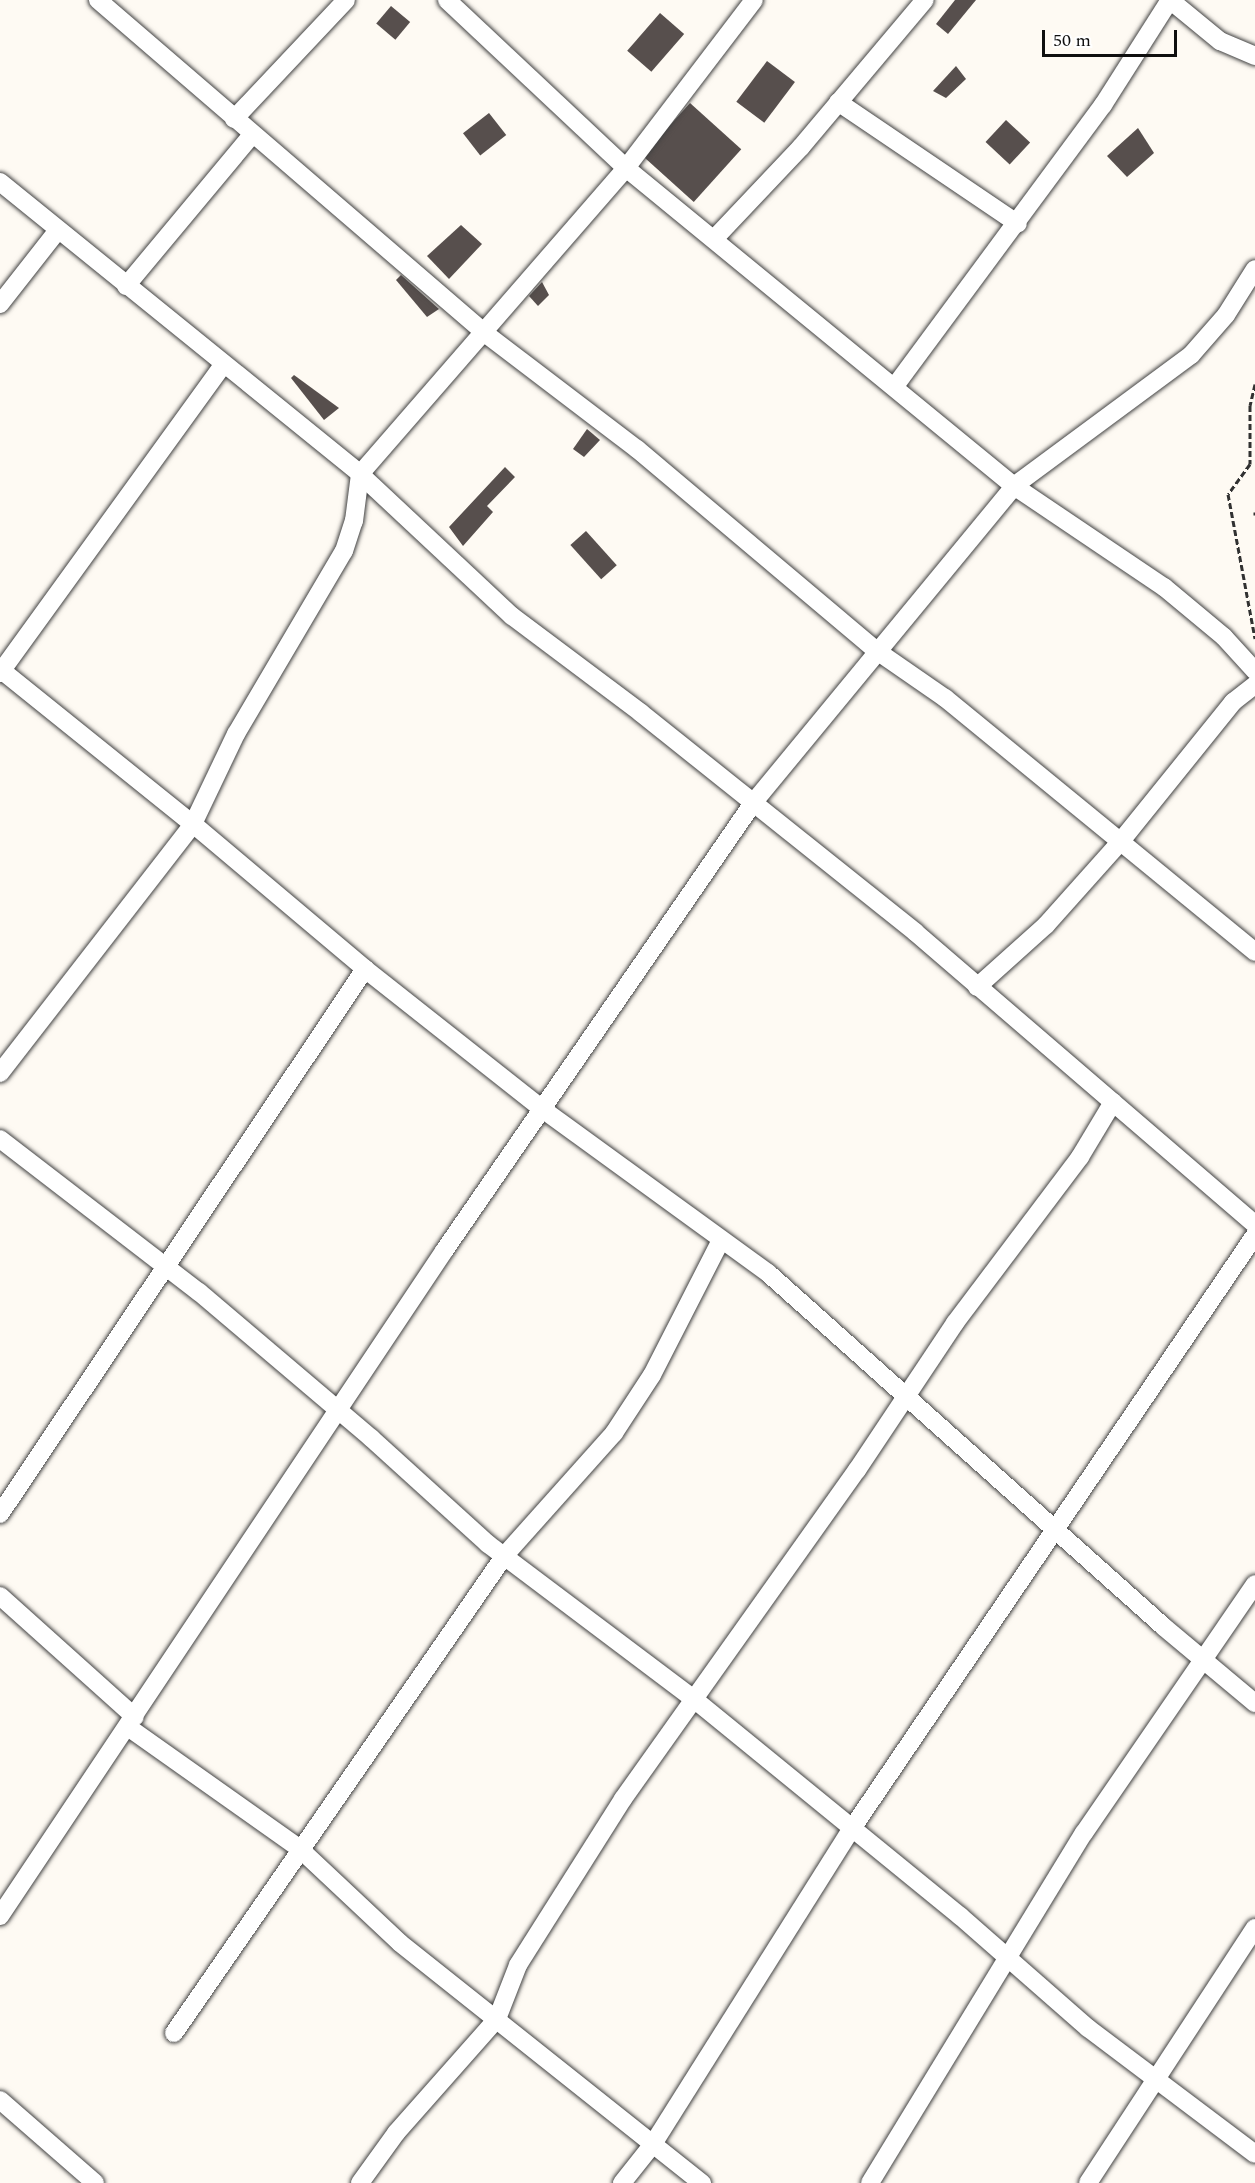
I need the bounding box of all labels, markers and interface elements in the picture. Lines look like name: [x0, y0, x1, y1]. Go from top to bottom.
scale bar: [1045, 18, 1180, 56]
text: 50 m: [1053, 27, 1091, 54]

